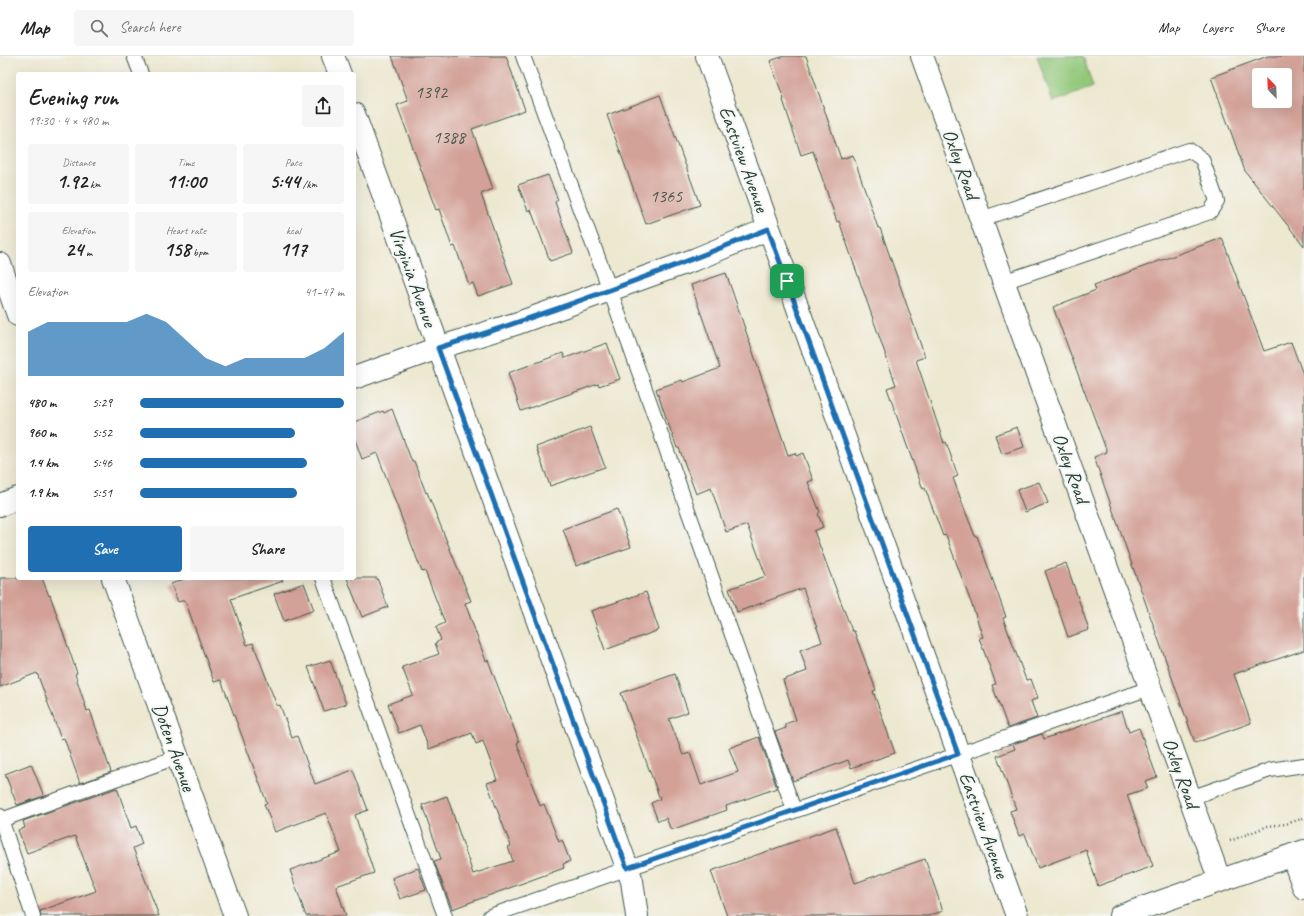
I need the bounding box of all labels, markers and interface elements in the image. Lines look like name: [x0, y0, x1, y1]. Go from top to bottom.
search box: [74, 10, 354, 46]
text: Map: [20, 16, 50, 40]
icon: search: [88, 17, 110, 39]
text: Search here: [120, 18, 181, 37]
text: Map: [1158, 19, 1180, 36]
text: Layers: [1202, 19, 1233, 36]
text: Share: [1255, 19, 1284, 36]
north arrow: [1252, 68, 1292, 108]
map controls: [1252, 68, 1292, 108]
house number: 1392: [415, 81, 449, 103]
text: Evening run: [28, 84, 118, 112]
button: share: [302, 85, 344, 127]
street label: Eastview Avenue: [713, 103, 775, 217]
text: 19:30 · 4 × 480 m: [28, 113, 109, 129]
house number: 1388: [433, 126, 467, 148]
street label: Oxley Road: [937, 126, 986, 205]
text: Distance: [62, 155, 95, 169]
text: Time: [178, 155, 194, 169]
text: Pace: [285, 155, 302, 169]
text: 1.92: [57, 169, 87, 194]
text: 11:00: [166, 169, 206, 194]
text: 5:44: [269, 169, 300, 194]
text: km: [87, 177, 101, 191]
text: /km: [300, 177, 317, 191]
house number: 1365: [650, 185, 683, 207]
text: Elevation: [62, 223, 96, 237]
text: Heart rate: [166, 223, 206, 237]
text: kcal: [286, 223, 301, 237]
street label: Virginia Avenue: [383, 224, 443, 331]
text: 24: [65, 237, 83, 262]
text: 158: [164, 237, 190, 262]
text: 117: [280, 237, 307, 262]
text: m: [83, 245, 92, 259]
text: bpm: [190, 245, 208, 259]
pin: [770, 264, 804, 298]
icon: arrive: [776, 270, 798, 292]
text: Elevation: [28, 284, 68, 300]
text: 41–47 m: [304, 284, 344, 300]
text: 480 m: [28, 395, 56, 411]
text: 5:29: [92, 395, 112, 411]
text: 960 m: [28, 425, 56, 441]
text: 5:52: [92, 425, 112, 441]
street label: Oxley Road: [1047, 430, 1096, 509]
text: 1.4 km: [28, 455, 58, 471]
text: 5:46: [92, 455, 112, 471]
text: 1.9 km: [28, 485, 58, 501]
text: 5:51: [92, 485, 112, 501]
button: Save: [28, 526, 182, 572]
button: Share: [190, 526, 344, 572]
street label: Doten Avenue: [147, 700, 202, 796]
street label: Oxley Road: [1157, 735, 1206, 814]
street label: Eastview Avenue: [953, 769, 1015, 883]

